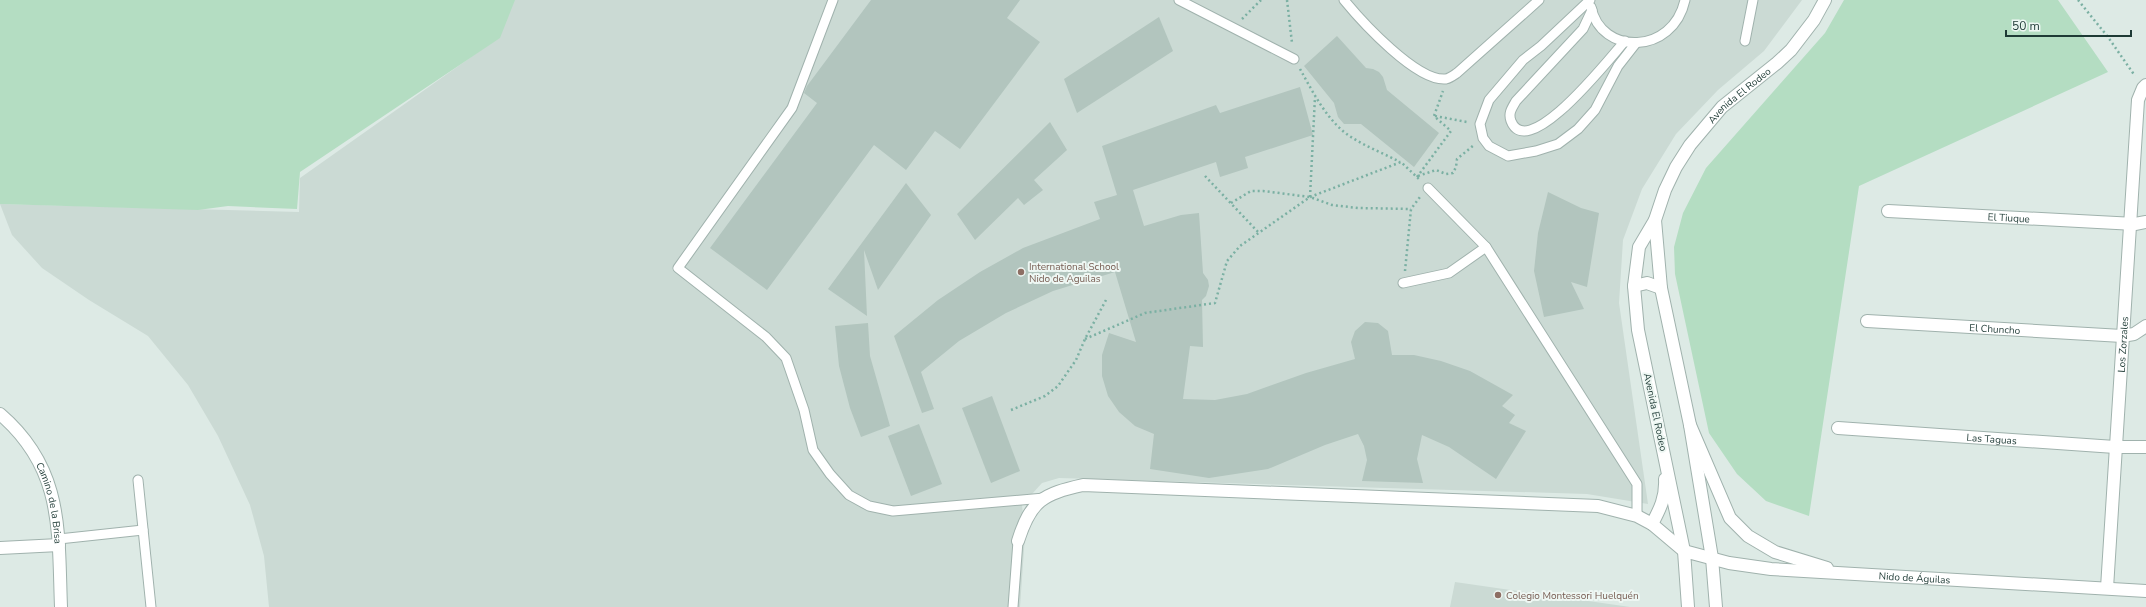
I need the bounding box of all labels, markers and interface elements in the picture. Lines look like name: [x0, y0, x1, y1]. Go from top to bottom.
scale bar: [2006, 12, 2131, 38]
text: 50 m: [2012, 18, 2040, 34]
street label: Avenida El Rodeo: [1705, 64, 1774, 127]
street label: El Tiuque: [1987, 210, 2030, 226]
place label: International School Nido de Aguilas: [1029, 260, 1119, 286]
marker: International School Nido de Aguilas: [1016, 267, 1026, 277]
street label: Los Zorzales: [2115, 316, 2132, 373]
street label: El Chuncho: [1969, 321, 2021, 338]
street label: Avenida El Rodeo: [1640, 372, 1670, 453]
street label: Las Taguas: [1966, 431, 2017, 448]
street label: Camino de la Brisa: [32, 460, 65, 544]
street label: Nido de Águilas: [1878, 569, 1951, 588]
place label: Colegio Montessori Huelquén: [1506, 589, 1639, 603]
marker: Colegio Montessori Huelquén: [1493, 590, 1503, 600]

